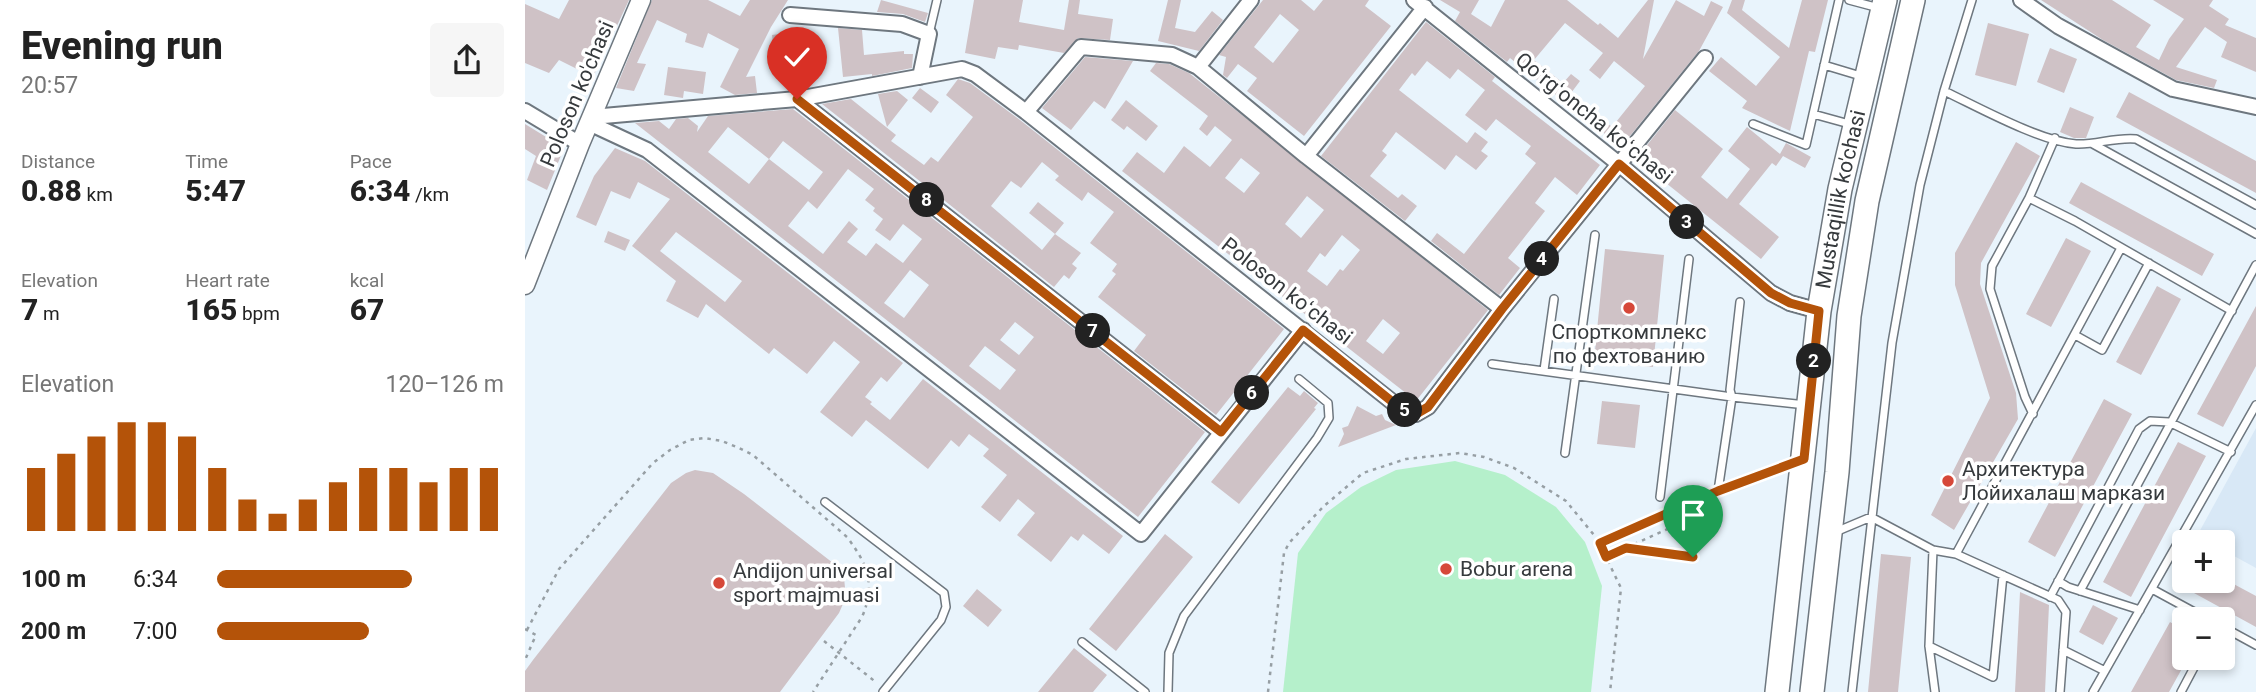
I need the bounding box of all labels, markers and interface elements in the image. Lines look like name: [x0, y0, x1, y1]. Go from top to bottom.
street label: Poloson ko'chasi: [535, 18, 619, 170]
button: share: [430, 23, 504, 97]
text: Evening run: [21, 24, 223, 68]
pin: [767, 27, 827, 99]
icon: check: [778, 38, 816, 76]
street label: Qoʻrgʻoncha koʻchasi: [1511, 47, 1677, 189]
text: 20:57: [21, 72, 78, 99]
street label: Mustaqillik ko'chasi: [1811, 108, 1870, 290]
text: Distance: [21, 150, 95, 173]
text: Time: [185, 150, 228, 173]
text: Pace: [350, 150, 392, 173]
text: 0.88: [21, 173, 82, 208]
text: 5:47: [185, 173, 246, 208]
text: 6:34: [350, 173, 410, 208]
pin: 8: [909, 182, 945, 218]
text: km: [82, 183, 113, 206]
text: /km: [410, 183, 449, 206]
text: 8: [921, 188, 932, 211]
pin: 3: [1669, 204, 1705, 240]
text: 3: [1681, 210, 1692, 233]
street label: Poloson koʻchasi: [1217, 233, 1357, 349]
pin: 4: [1525, 242, 1559, 276]
text: 4: [1536, 247, 1547, 270]
text: Elevation: [21, 269, 98, 292]
text: Heart rate: [185, 269, 270, 292]
text: kcal: [350, 269, 384, 292]
text: 7: [21, 292, 38, 327]
text: 165: [185, 292, 237, 327]
text: 67: [350, 292, 384, 327]
marker: Спорткомплекс по фехтованию: [1621, 300, 1637, 316]
text: m: [38, 302, 60, 325]
text: bpm: [237, 302, 280, 325]
pin: 7: [1075, 314, 1111, 348]
text: 7: [1087, 319, 1098, 342]
place label: Спорткомплекс по фехтованию: [1551, 320, 1707, 368]
pin: 2: [1797, 344, 1831, 378]
text: 2: [1808, 349, 1819, 372]
text: Elevation: [21, 371, 114, 398]
text: 120–126 m: [385, 371, 504, 398]
pin: 6: [1235, 376, 1269, 410]
text: 6: [1246, 381, 1257, 404]
pin: 5: [1387, 392, 1423, 428]
text: 5: [1399, 398, 1410, 421]
place label: Архитектура Лойихалаш маркази: [1962, 457, 2165, 505]
marker: Архитектура Лойихалаш маркази: [1940, 473, 1956, 489]
pin: [1663, 485, 1723, 557]
icon: arrive: [1674, 496, 1712, 534]
map controls: [2172, 530, 2235, 670]
button: +: [2172, 530, 2235, 593]
place label: Bobur arena: [1460, 557, 1573, 581]
place label: Andijon universal sport majmuasi: [733, 559, 893, 607]
marker: Bobur arena: [1438, 561, 1454, 577]
text: 100 m: [21, 566, 86, 593]
text: 6:34: [133, 566, 177, 593]
marker: Andijon universal sport majmuasi: [711, 575, 727, 591]
button: −: [2172, 607, 2235, 670]
text: 200 m: [21, 618, 86, 645]
text: 7:00: [133, 618, 177, 645]

